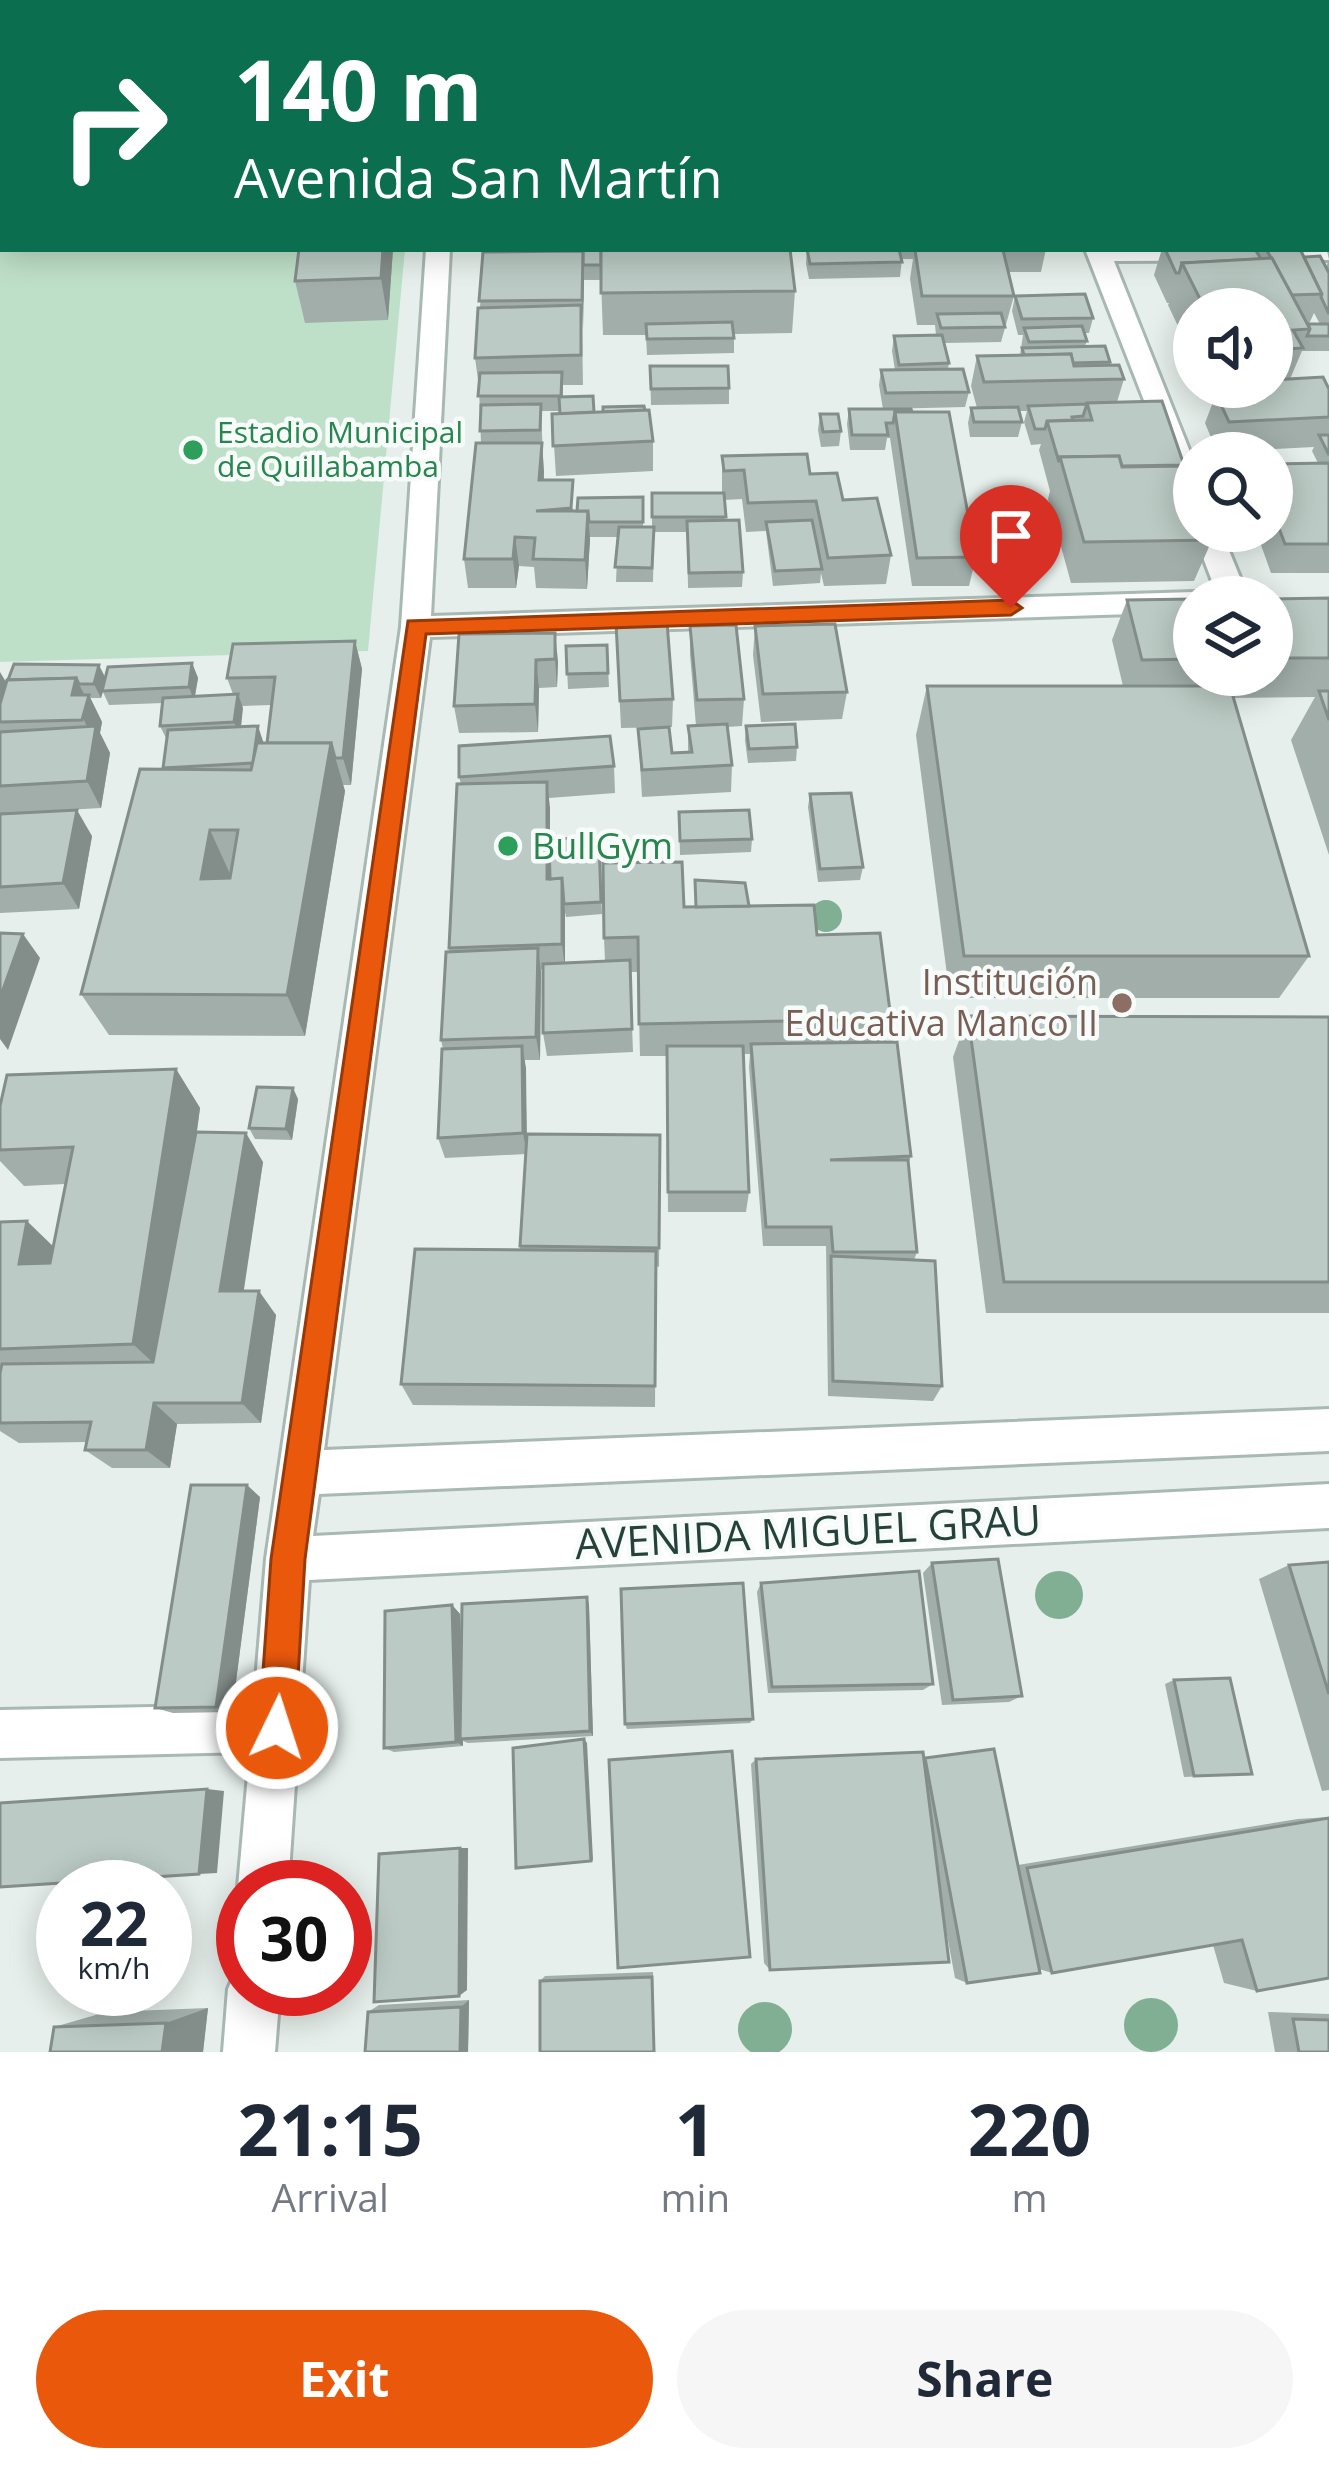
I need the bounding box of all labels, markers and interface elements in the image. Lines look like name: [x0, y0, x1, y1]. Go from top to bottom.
text: 140 m: [234, 31, 482, 146]
icon: right: [36, 48, 192, 204]
text: Avenida San Martín: [234, 140, 723, 214]
map controls: [1173, 288, 1293, 696]
button: sound: [1173, 288, 1293, 408]
place label: Estadio Municipal de Quillabamba: [217, 411, 463, 486]
button: search: [1173, 432, 1293, 552]
marker: Estadio Municipal de Quillabamba: [180, 437, 206, 463]
pin: [960, 485, 1062, 608]
icon: arrive: [978, 503, 1044, 569]
button: layers: [1173, 576, 1293, 696]
place label: BullGym: [532, 821, 673, 870]
marker: BullGym: [495, 833, 521, 859]
place label: Institución Educativa Manco II: [785, 957, 1098, 1047]
marker: Institución Educativa Manco II: [1109, 990, 1135, 1016]
street label: AVENIDA MIGUEL GRAU: [573, 1490, 1042, 1571]
position arrow: [214, 1665, 340, 1791]
speed limit sign: 30: [216, 1860, 372, 2016]
text: 22: [80, 1882, 148, 1964]
text: km/h: [78, 1947, 150, 1988]
text: 21:15: [238, 2079, 423, 2177]
text: 1: [675, 2079, 716, 2177]
text: 220: [968, 2079, 1091, 2177]
text: Arrival: [272, 2170, 389, 2223]
text: min: [660, 2170, 730, 2223]
text: m: [1012, 2170, 1048, 2223]
button: Exit: [36, 2310, 653, 2448]
button: Share: [677, 2310, 1293, 2448]

